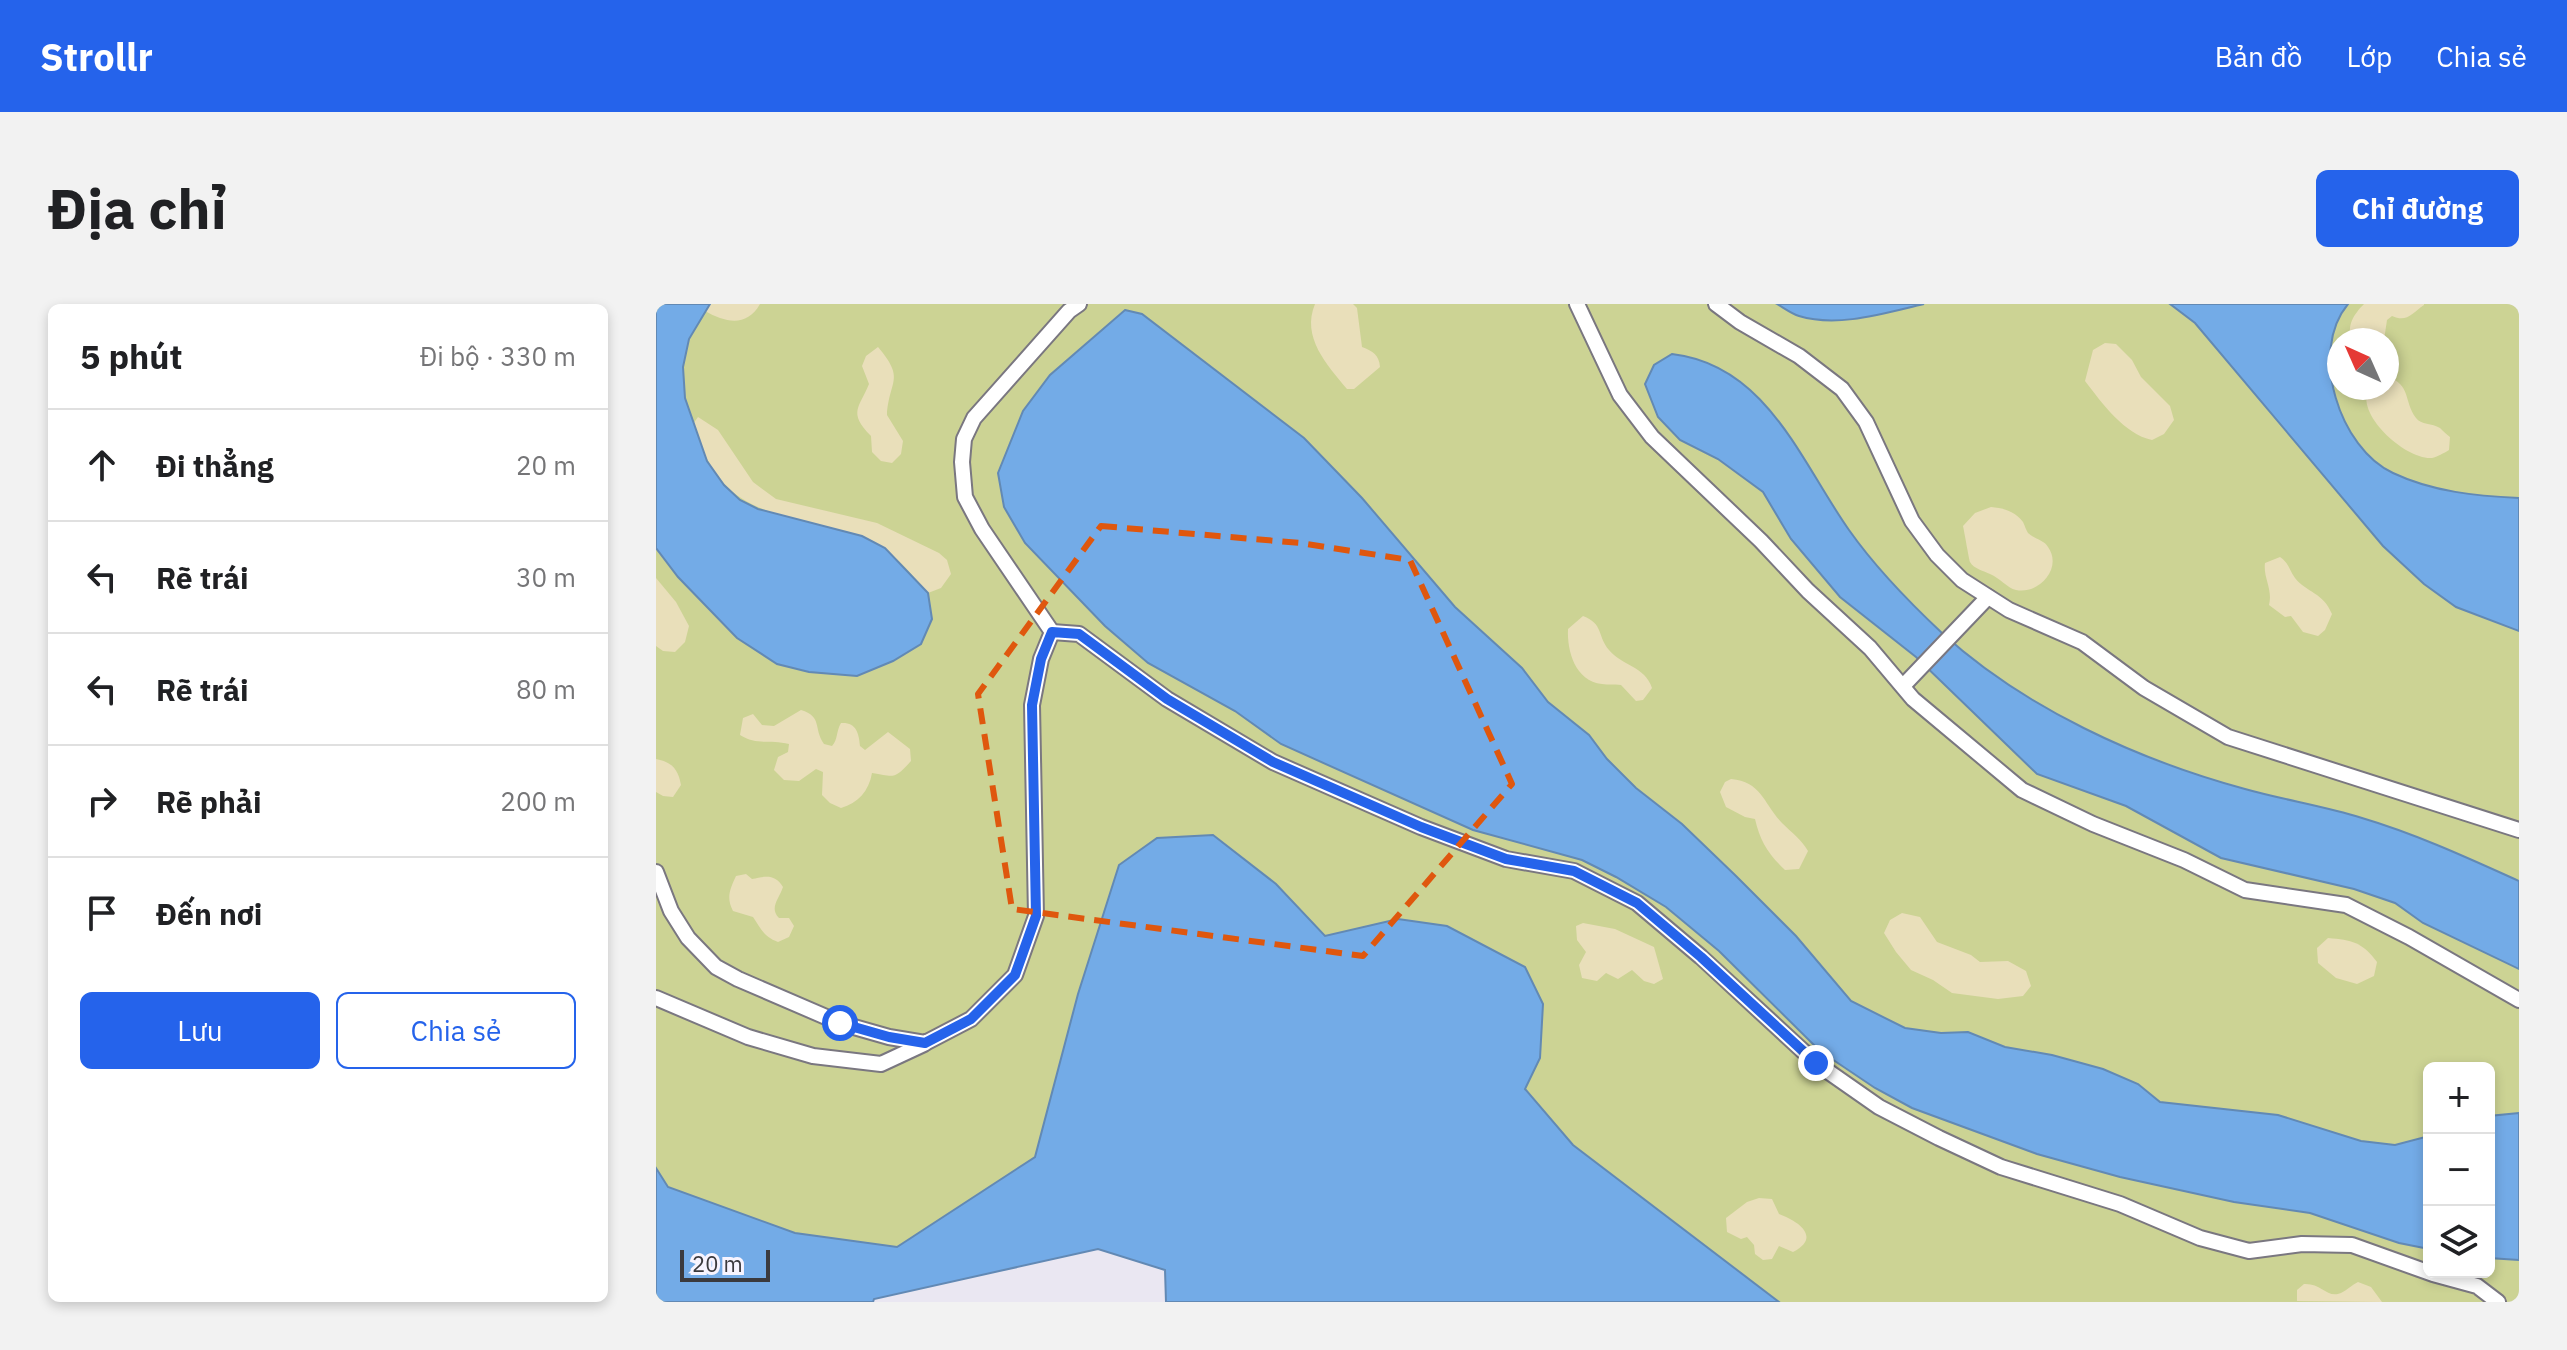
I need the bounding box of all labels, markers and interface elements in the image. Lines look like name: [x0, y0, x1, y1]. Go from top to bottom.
text: Strollr: [40, 32, 153, 81]
text: Bản đồ: [2215, 38, 2302, 75]
text: Lớp: [2346, 38, 2392, 75]
text: Chia sẻ: [2436, 38, 2527, 75]
button: Chỉ đường: [2316, 170, 2519, 247]
text: Địa chỉ: [48, 172, 227, 244]
north arrow: [2327, 328, 2399, 400]
text: 5 phút: [80, 334, 183, 378]
text: Đi bộ · 330 m: [420, 339, 576, 373]
icon: ahead: [80, 443, 124, 487]
text: Đi thẳng: [156, 446, 274, 485]
text: 20 m: [516, 448, 576, 482]
icon: left: [80, 555, 124, 599]
text: Rẽ trái: [156, 558, 249, 597]
text: 30 m: [516, 560, 576, 594]
icon: left: [80, 667, 124, 711]
text: Rẽ trái: [156, 670, 249, 709]
text: 80 m: [516, 672, 576, 706]
icon: right: [80, 779, 124, 823]
text: Rẽ phải: [156, 782, 261, 821]
text: 200 m: [500, 784, 576, 818]
icon: arrive: [80, 891, 124, 935]
text: Đến nơi: [156, 894, 262, 933]
button: Lưu: [80, 992, 320, 1069]
button: Chia sẻ: [336, 992, 576, 1069]
route start: [822, 1005, 858, 1041]
route end: [1798, 1045, 1834, 1081]
map controls: [2423, 1062, 2495, 1278]
button: +: [2423, 1062, 2495, 1134]
button: −: [2423, 1134, 2495, 1206]
button: layers: [2423, 1206, 2495, 1278]
scale bar: [680, 1246, 770, 1282]
text: 20 m: [692, 1249, 743, 1278]

